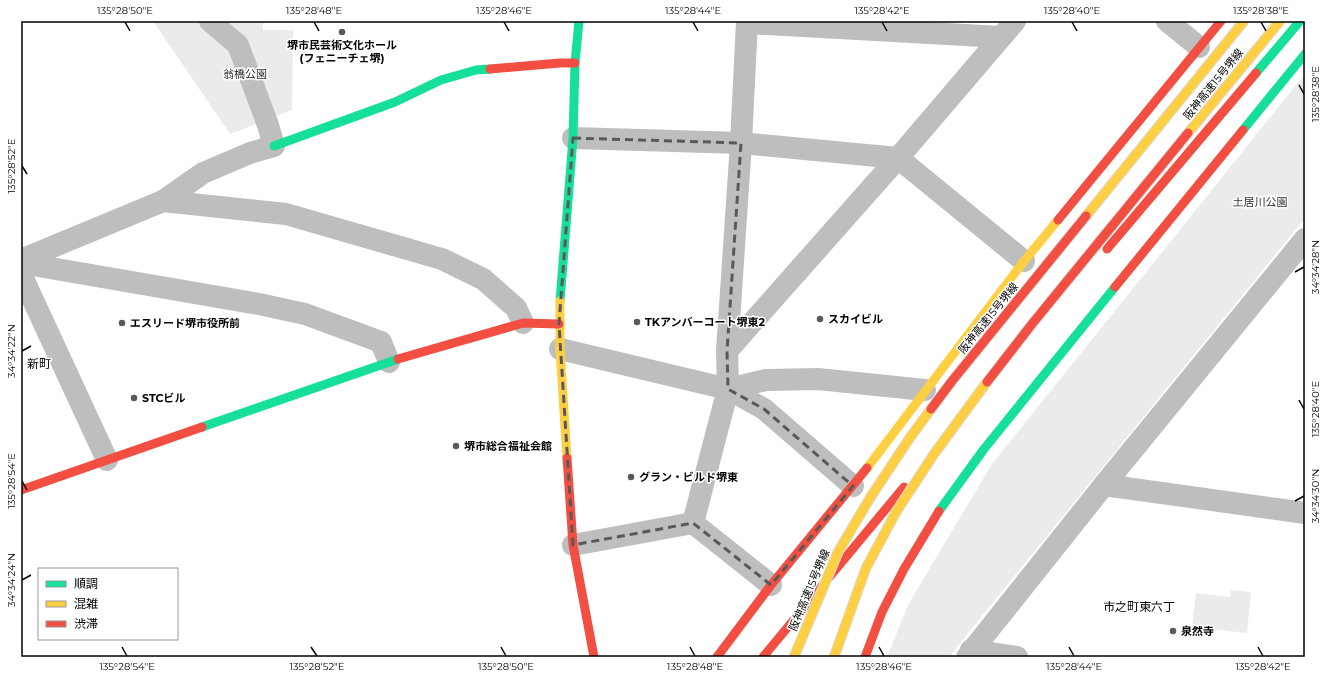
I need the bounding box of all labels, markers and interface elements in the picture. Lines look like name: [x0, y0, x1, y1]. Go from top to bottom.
text: 135°28'50"E: [97, 4, 153, 17]
text: 135°28'48"E: [286, 4, 342, 17]
text: 135°28'46"E: [476, 4, 532, 17]
text: 135°28'44"E: [665, 4, 721, 17]
text: 135°28'42"E: [854, 4, 910, 17]
text: 135°28'40"E: [1044, 4, 1101, 17]
text: 135°28'38"E: [1233, 4, 1289, 17]
marker: 堺市民芸術文化ホール (フェニーチェ堺): [337, 27, 347, 37]
place label: 堺市民芸術文化ホール (フェニーチェ堺): [287, 38, 397, 65]
street label: 阪神高速15号堺線: [1180, 46, 1246, 122]
text: 135°28'38"E: [1309, 66, 1322, 122]
park label: 翁橋公園: [223, 67, 267, 81]
text: 135°28'52"E: [5, 138, 18, 194]
park label: 土居川公園: [1233, 195, 1288, 209]
text: 34°34'28"N: [1309, 240, 1322, 294]
street label: 阪神高速15号堺線: [955, 280, 1021, 356]
place label: スカイビル: [828, 312, 883, 326]
marker: スカイビル: [815, 314, 825, 324]
place label: TKアンバーコート堺東2: [645, 315, 765, 329]
place label: エスリード堺市役所前: [130, 316, 240, 330]
marker: TKアンバーコート堺東2: [632, 317, 642, 327]
marker: エスリード堺市役所前: [117, 318, 127, 328]
text: 34°34'22"N: [5, 324, 18, 378]
district label: 新町: [27, 356, 51, 371]
text: 135°28'40"E: [1309, 380, 1322, 437]
place label: STCビル: [142, 391, 186, 405]
marker: STCビル: [129, 393, 139, 403]
place label: 堺市総合福祉会館: [464, 439, 552, 453]
marker: 堺市総合福祉会館: [451, 441, 461, 451]
text: 135°28'54"E: [5, 453, 18, 509]
text: 34°34'30"N: [1309, 469, 1322, 523]
place label: グラン・ビルド堺東: [639, 470, 738, 484]
marker: グラン・ビルド堺東: [626, 472, 636, 482]
street label: 阪神高速15号堺線: [786, 547, 832, 633]
text: 34°34'24"N: [5, 553, 18, 607]
legend: [38, 568, 178, 640]
text: 順調: [74, 576, 98, 591]
text: 混雑: [74, 596, 98, 611]
district label: 市之町東六丁: [1103, 599, 1175, 614]
text: 渋滞: [74, 616, 98, 631]
place label: 泉然寺: [1181, 624, 1214, 638]
marker: 泉然寺: [1168, 626, 1178, 636]
text: 135°28'54"E: [99, 660, 155, 673]
text: 135°28'52"E: [289, 660, 345, 673]
text: 135°28'50"E: [478, 660, 534, 673]
text: 135°28'48"E: [667, 660, 723, 673]
text: 135°28'46"E: [856, 660, 912, 673]
text: 135°28'44"E: [1046, 660, 1102, 673]
text: 135°28'42"E: [1235, 660, 1291, 673]

